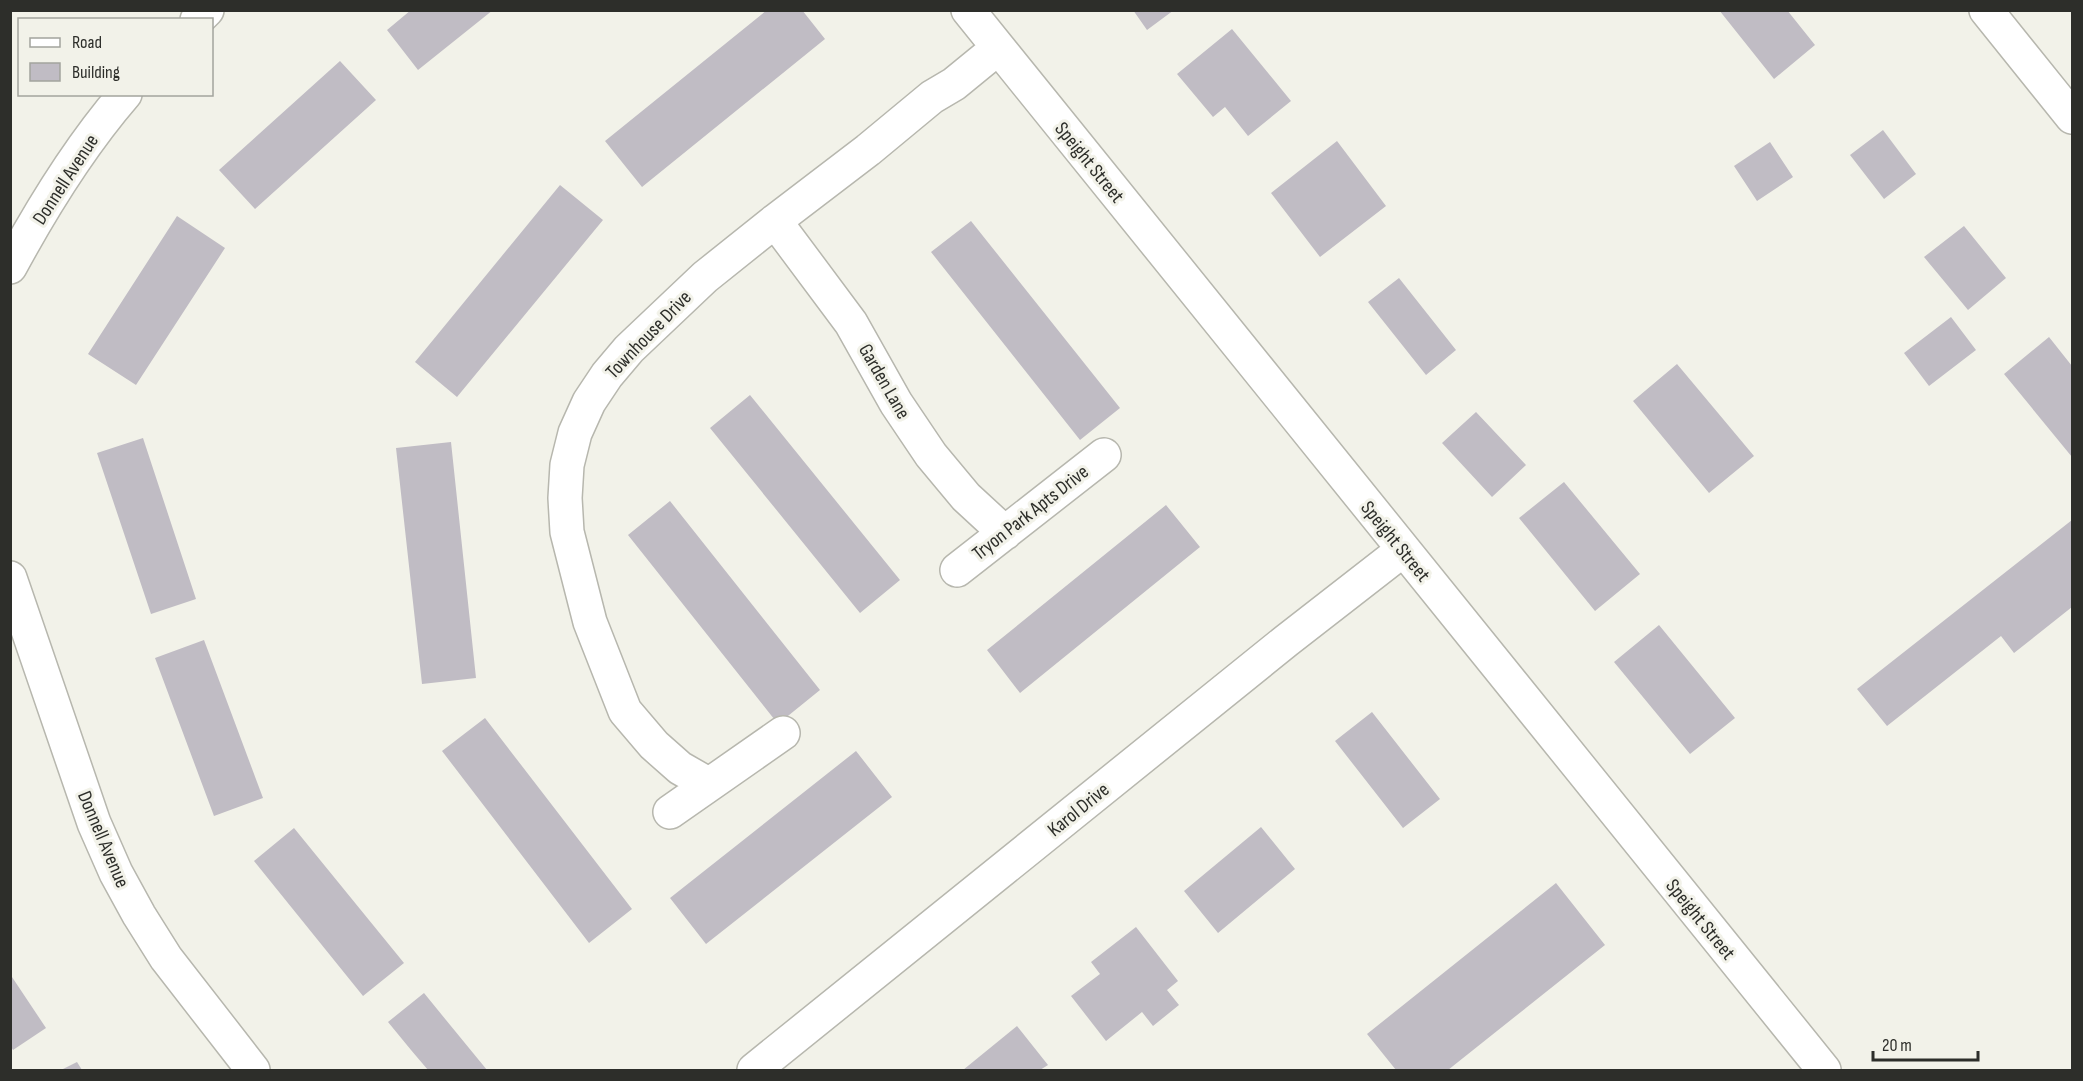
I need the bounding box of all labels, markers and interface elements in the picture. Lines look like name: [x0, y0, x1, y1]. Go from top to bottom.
legend: [18, 18, 213, 96]
text: Road: [72, 32, 102, 53]
text: Building: [72, 62, 120, 83]
street label: Speight Street: [1049, 117, 1129, 208]
street label: Donnell Avenue: [28, 130, 104, 229]
street label: Townhouse Drive: [601, 286, 697, 384]
street label: Garden Lane: [853, 340, 915, 423]
street label: Tryon Park Apts Drive: [968, 460, 1094, 566]
street label: Speight Street: [1355, 496, 1435, 587]
street label: Karol Drive: [1043, 778, 1114, 842]
street label: Donnell Avenue: [72, 787, 134, 891]
street label: Speight Street: [1660, 874, 1740, 965]
scale bar: [1873, 1024, 1978, 1062]
text: 20 m: [1882, 1035, 1912, 1056]

